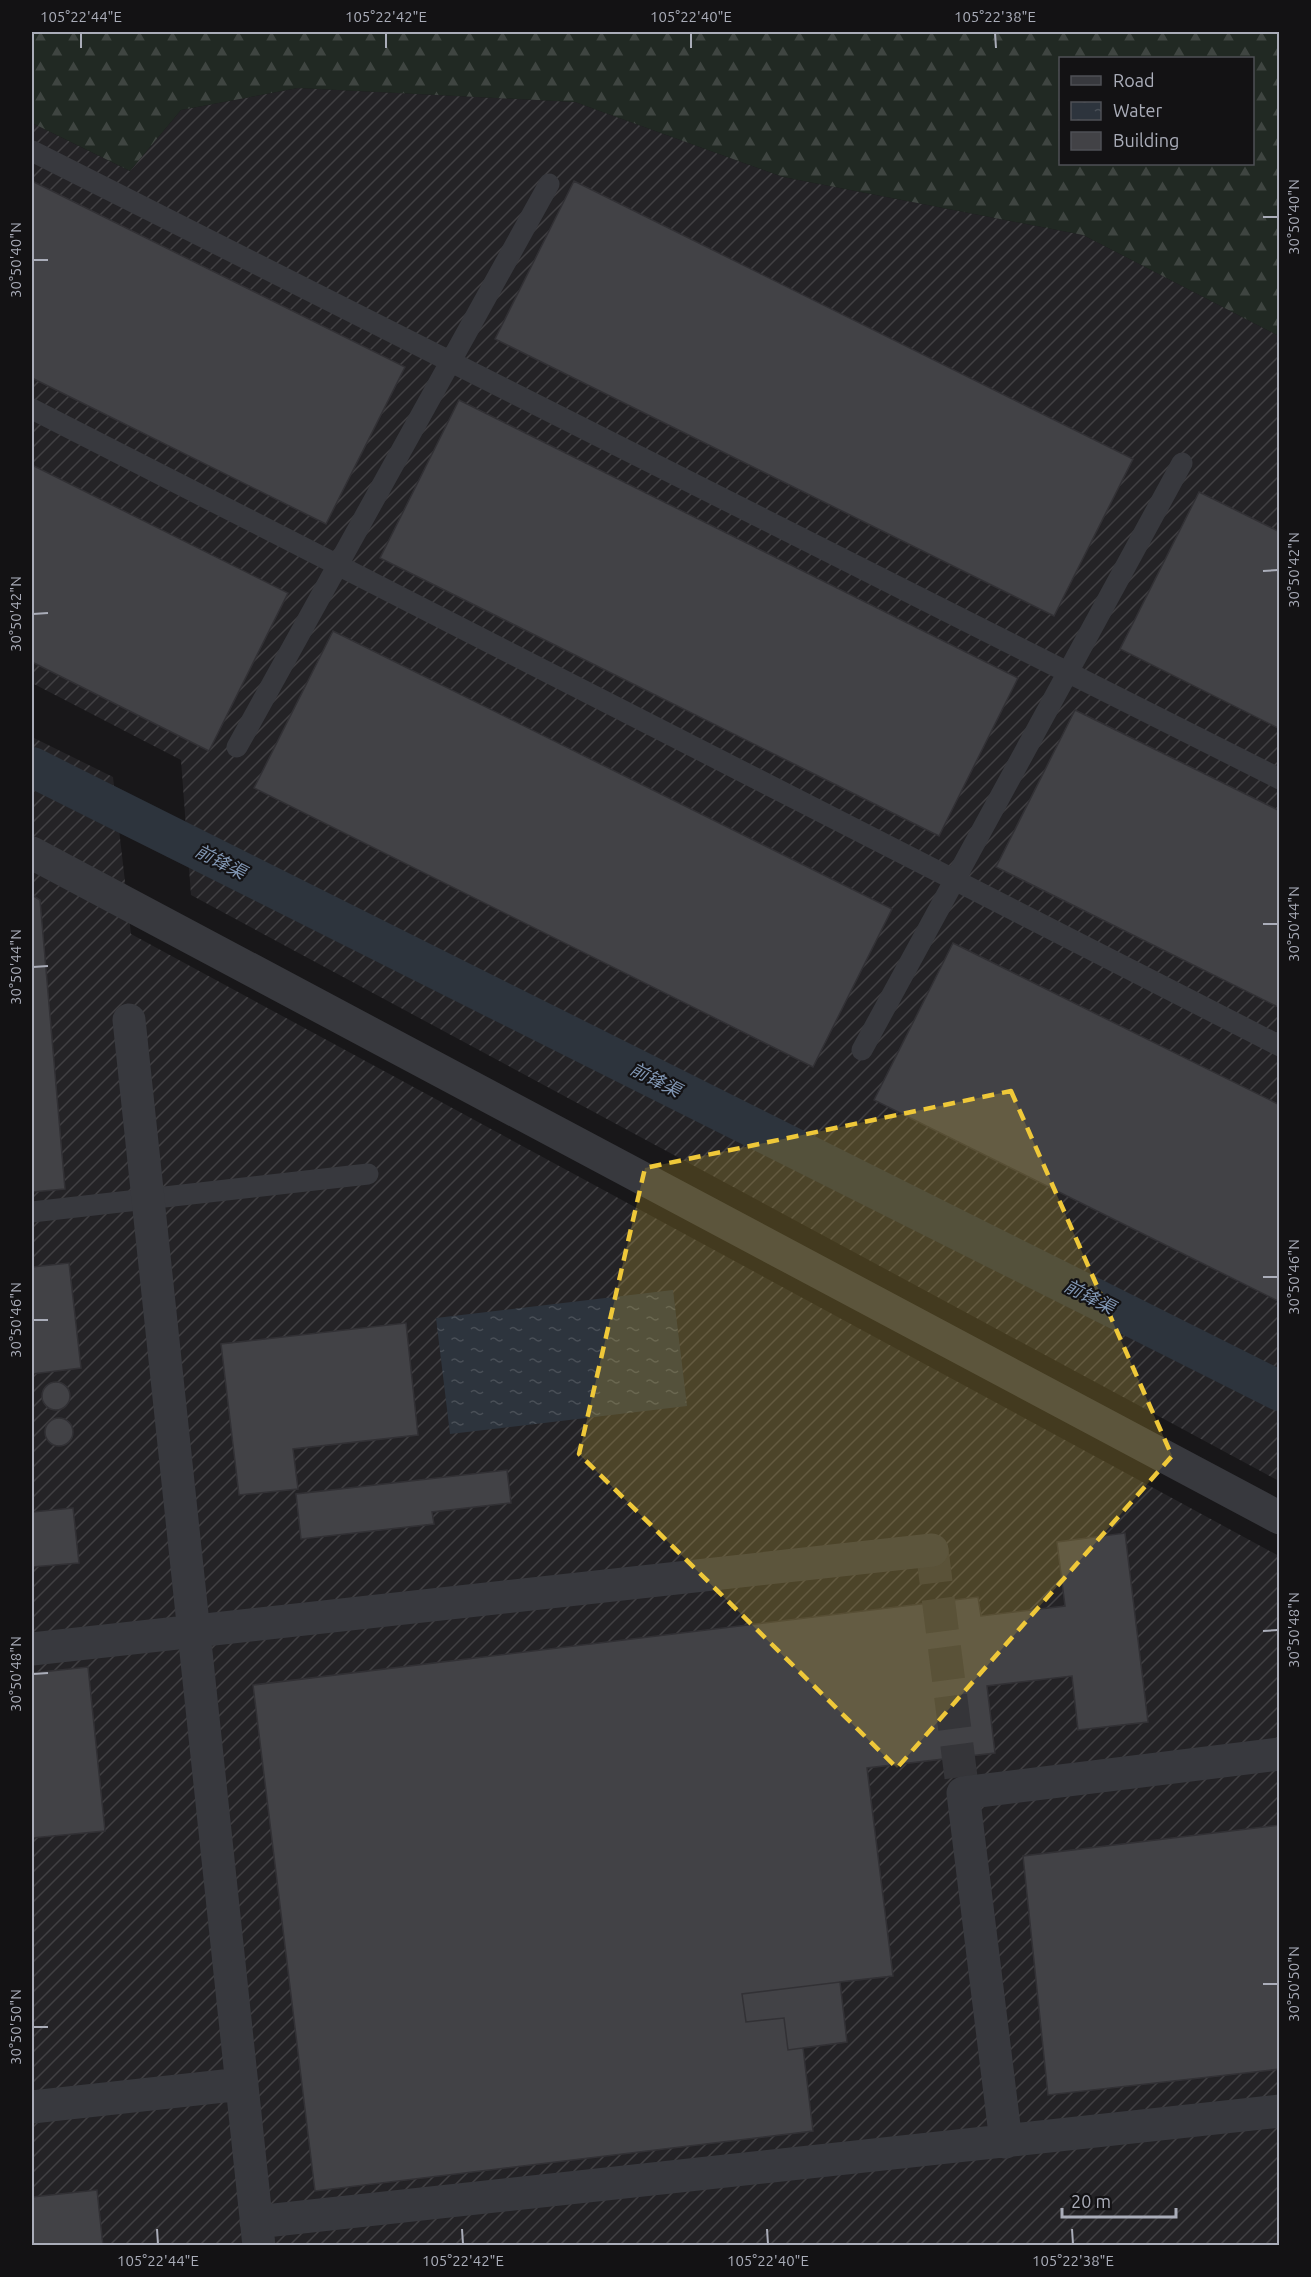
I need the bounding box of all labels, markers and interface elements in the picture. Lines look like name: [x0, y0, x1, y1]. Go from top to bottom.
text: 105°22'44"E: [40, 8, 122, 25]
text: 105°22'42"E: [345, 8, 427, 25]
text: 105°22'40"E: [650, 8, 732, 25]
text: 105°22'38"E: [954, 8, 1036, 25]
legend: [1059, 57, 1254, 165]
text: Road: [1113, 70, 1155, 90]
text: Water: [1113, 100, 1163, 120]
text: Building: [1113, 130, 1179, 150]
text: 30°50'40"N: [1285, 179, 1302, 255]
text: 30°50'40"N: [7, 222, 24, 298]
text: 30°50'42"N: [1285, 532, 1302, 608]
text: 30°50'42"N: [7, 576, 24, 652]
water label: 前锋渠: [192, 840, 252, 884]
text: 30°50'44"N: [1285, 886, 1302, 962]
text: 30°50'44"N: [7, 929, 24, 1005]
water label: 前锋渠: [627, 1058, 687, 1102]
text: 30°50'46"N: [1285, 1239, 1302, 1315]
water label: 前锋渠: [1061, 1275, 1121, 1319]
text: 30°50'46"N: [7, 1282, 24, 1358]
text: 30°50'48"N: [1285, 1592, 1302, 1668]
text: 30°50'48"N: [7, 1636, 24, 1712]
text: 30°50'50"N: [1285, 1946, 1302, 2022]
text: 30°50'50"N: [7, 1989, 24, 2065]
scale bar: [1062, 2181, 1176, 2219]
text: 20 m: [1071, 2191, 1111, 2211]
text: 105°22'44"E: [117, 2252, 199, 2269]
text: 105°22'42"E: [422, 2252, 504, 2269]
text: 105°22'40"E: [727, 2252, 809, 2269]
text: 105°22'38"E: [1032, 2252, 1114, 2269]

